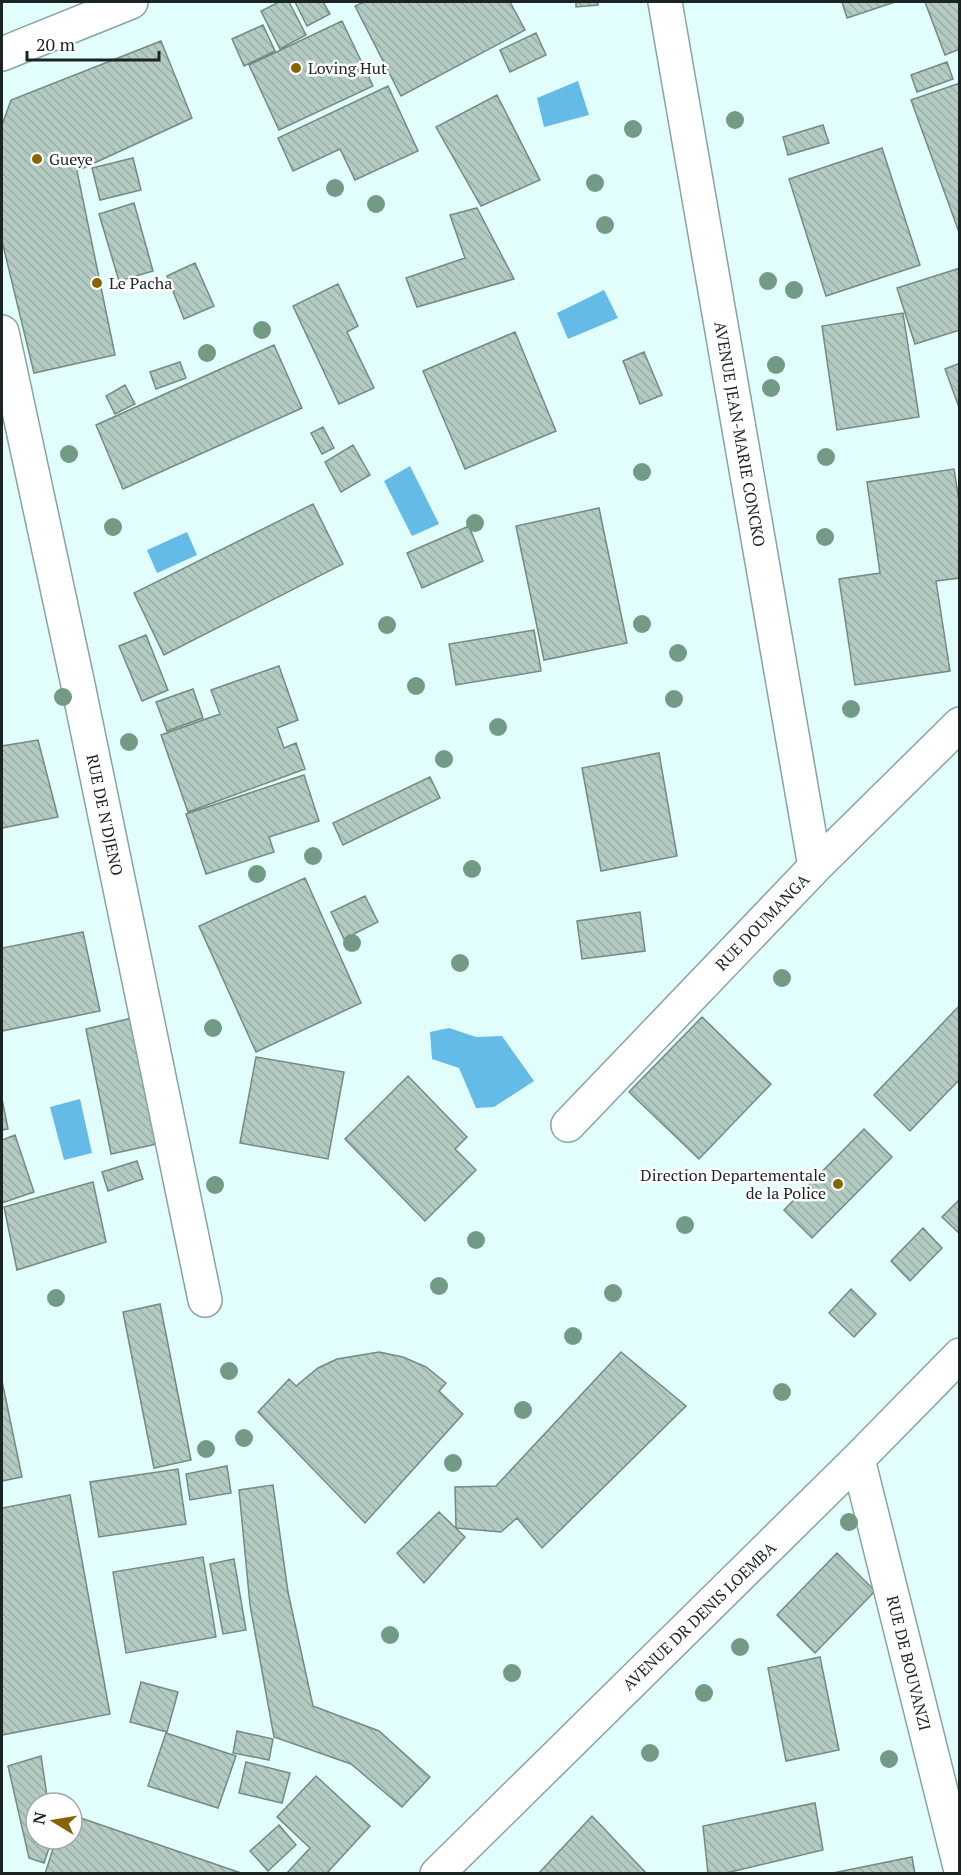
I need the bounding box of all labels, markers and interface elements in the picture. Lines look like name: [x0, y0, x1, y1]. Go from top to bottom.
scale bar: [27, 24, 159, 62]
text: 20 m: [36, 32, 76, 56]
place label: Loving Hut: [308, 57, 387, 79]
marker: Loving Hut: [289, 61, 303, 75]
place label: Gueye: [49, 148, 93, 170]
marker: Gueye: [30, 152, 44, 166]
place label: Le Pacha: [109, 272, 172, 294]
marker: Le Pacha: [90, 276, 104, 290]
street label: AVENUE JEAN-MARIE CONCKO: [709, 319, 771, 549]
street label: RUE DE N'DJENO: [81, 752, 129, 878]
street label: RUE DOUMANGA: [710, 869, 814, 975]
place label: Direction Departementale de la Police: [640, 1164, 826, 1204]
marker: Direction Departementale de la Police: [831, 1177, 845, 1191]
street label: AVENUE DR DENIS LOEMBA: [618, 1537, 781, 1695]
street label: RUE DE BOUVANZI: [882, 1593, 936, 1733]
north arrow: [24, 1791, 84, 1851]
text: N: [27, 1810, 51, 1826]

